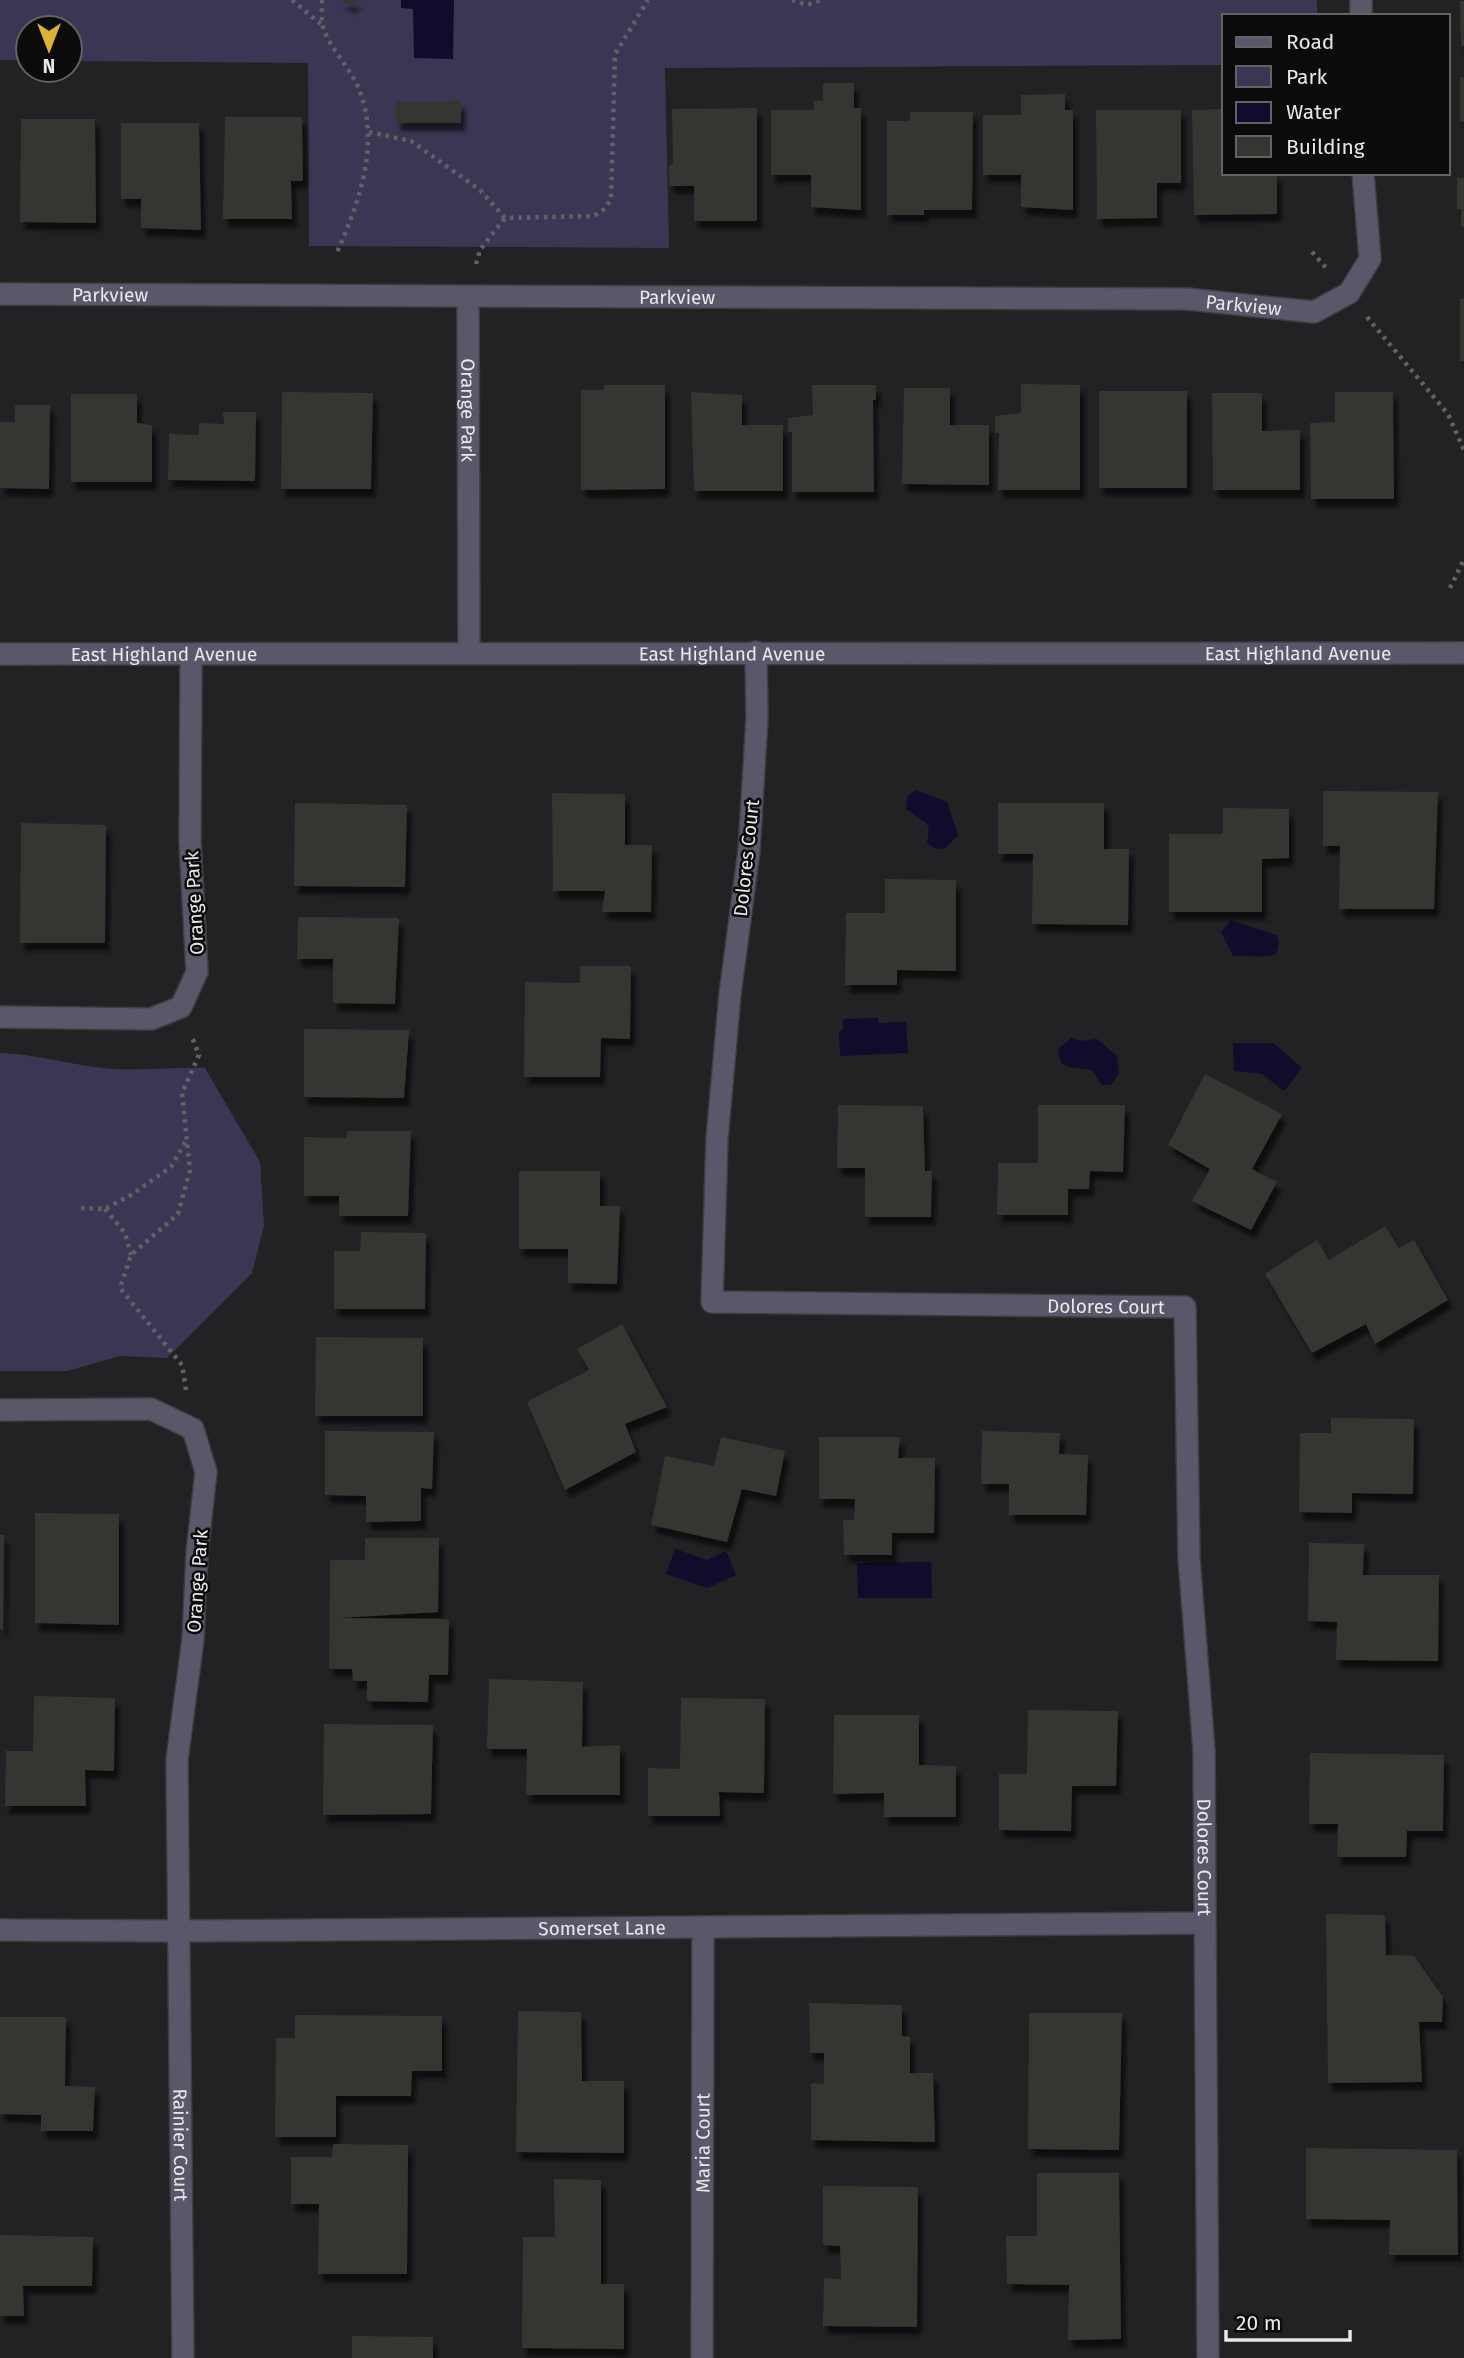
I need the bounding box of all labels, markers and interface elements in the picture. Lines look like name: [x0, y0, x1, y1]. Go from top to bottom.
north arrow: [14, 14, 84, 84]
legend: [1222, 14, 1450, 175]
text: Road: [1286, 29, 1334, 55]
text: N: [43, 54, 55, 77]
text: Park: [1286, 64, 1328, 90]
text: Water: [1286, 99, 1341, 125]
text: Building: [1286, 134, 1365, 160]
street label: Parkview: [72, 283, 148, 307]
street label: Parkview: [639, 286, 715, 309]
street label: Parkview: [1205, 290, 1283, 321]
street label: Orange Park: [456, 358, 479, 462]
street label: East Highland Avenue: [639, 642, 825, 666]
street label: East Highland Avenue: [1205, 642, 1391, 665]
street label: East Highland Avenue: [71, 643, 257, 666]
street label: Dolores Court: [729, 798, 764, 918]
street label: Orange Park: [180, 850, 209, 955]
street label: Dolores Court: [1047, 1295, 1165, 1319]
street label: Orange Park: [182, 1528, 213, 1634]
street label: Dolores Court: [1192, 1798, 1216, 1916]
street label: Somerset Lane: [538, 1916, 666, 1940]
street label: Rainier Court: [168, 2088, 192, 2202]
street label: Maria Court: [691, 2093, 715, 2193]
scale bar: [1226, 2298, 1350, 2342]
text: 20 m: [1236, 2310, 1282, 2336]

